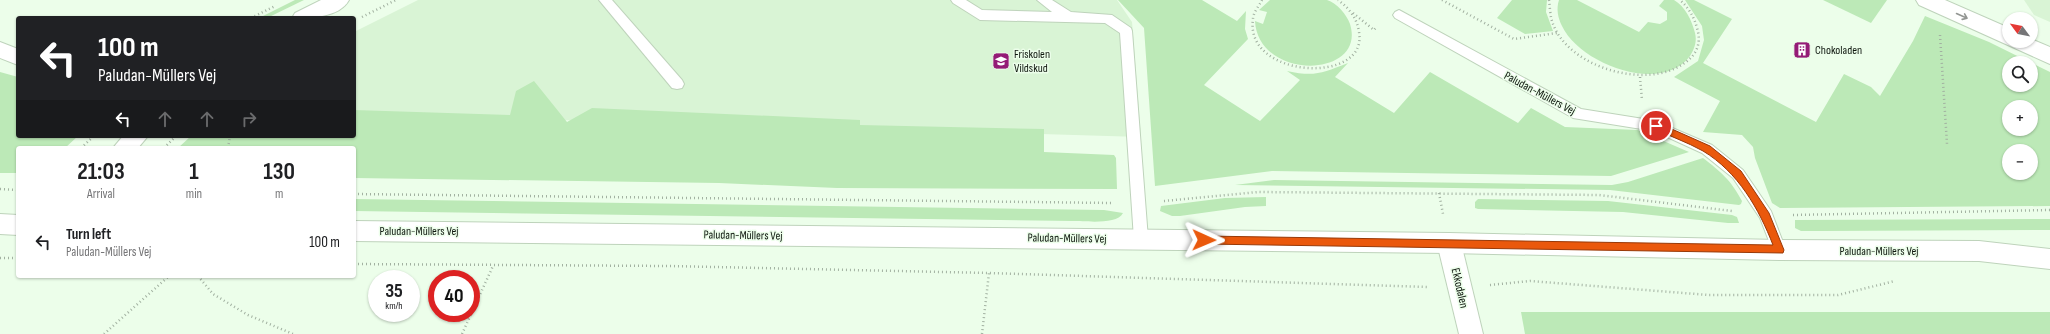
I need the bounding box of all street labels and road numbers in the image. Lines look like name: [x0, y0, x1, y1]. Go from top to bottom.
street label: Paludan-Müllers Vej: [1501, 68, 1578, 119]
street label: Paludan-Müllers Vej: [380, 224, 458, 239]
street label: Paludan-Müllers Vej: [703, 227, 783, 244]
street label: Paludan-Müllers Vej: [1027, 230, 1107, 247]
street label: Paludan-Müllers Vej: [1840, 244, 1918, 259]
street label: Ekkodalen: [1448, 267, 1471, 310]

